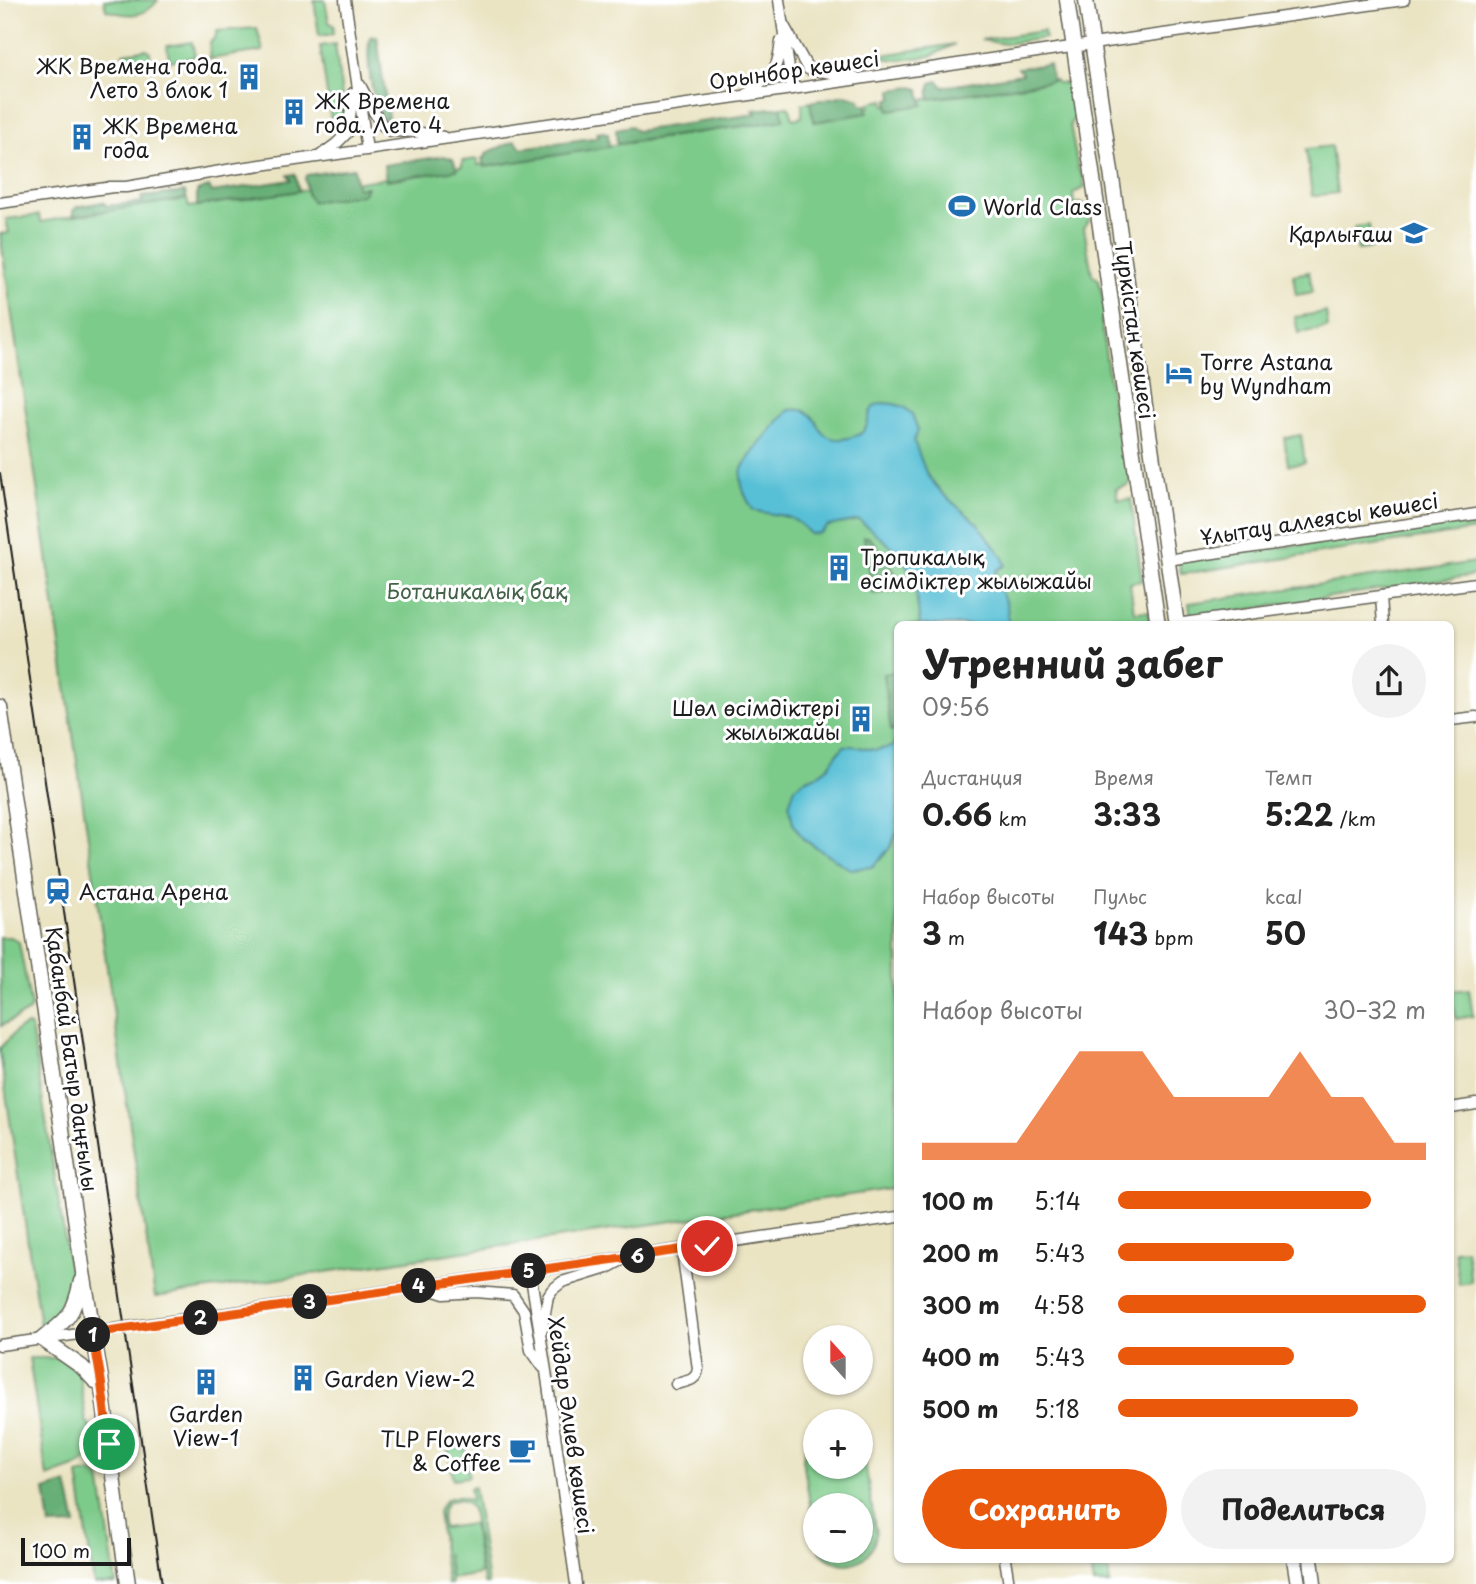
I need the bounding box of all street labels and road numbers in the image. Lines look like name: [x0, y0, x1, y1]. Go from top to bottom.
street label: Орынбор көшесі: [707, 41, 881, 97]
street label: Түркістан көшесі: [1108, 239, 1164, 421]
street label: Ұлытау аллеясы көшесі: [1198, 483, 1440, 553]
street label: Қабанбай Батыр даңғылы: [39, 925, 107, 1193]
street label: Хейдар Әлиев көшесі: [541, 1314, 603, 1536]

